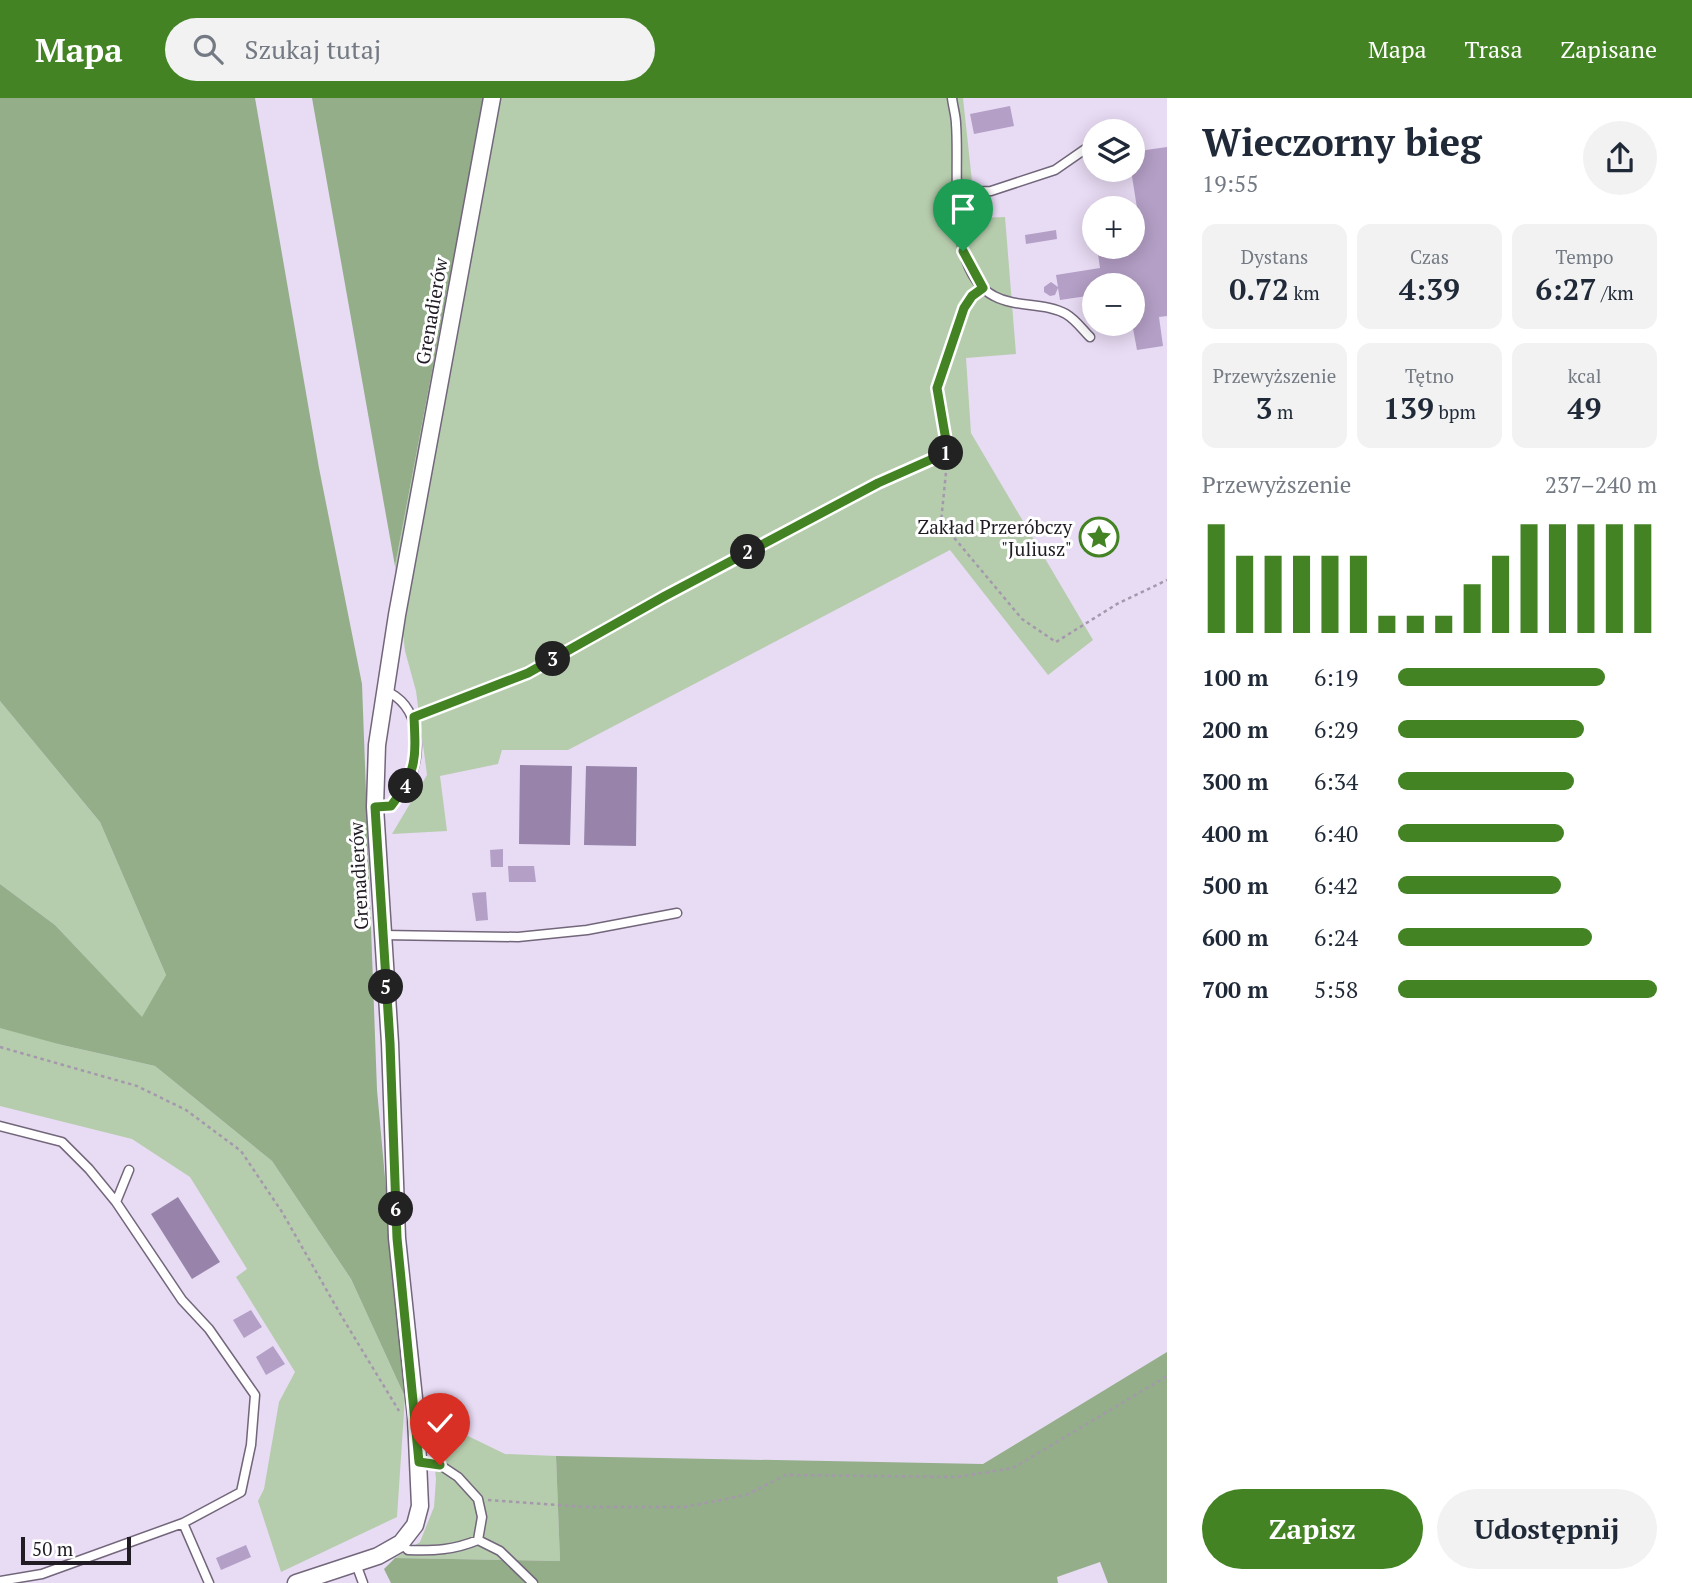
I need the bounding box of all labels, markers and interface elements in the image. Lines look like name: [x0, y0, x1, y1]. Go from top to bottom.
search box: [165, 18, 655, 81]
text: Mapa: [35, 28, 123, 71]
icon: search: [189, 30, 227, 68]
text: Szukaj tutaj: [245, 32, 381, 66]
text: Mapa: [1368, 33, 1427, 65]
text: Trasa: [1465, 33, 1523, 65]
text: Zapisane: [1561, 33, 1657, 65]
text: Wieczorny bieg: [1202, 117, 1482, 167]
map controls: [1082, 119, 1145, 336]
button: layers: [1082, 119, 1145, 182]
button: share: [1583, 121, 1657, 195]
text: 19:55: [1202, 168, 1259, 199]
pin: [933, 179, 993, 251]
icon: arrive: [944, 190, 982, 228]
button: +: [1082, 196, 1145, 259]
text: Dystans: [1241, 244, 1308, 269]
text: Czas: [1410, 244, 1449, 269]
text: Tempo: [1556, 244, 1613, 269]
street label: Grenadierów: [409, 254, 453, 366]
text: 0.72: [1229, 269, 1289, 309]
text: 4:39: [1399, 269, 1460, 309]
text: 6:27: [1535, 269, 1596, 309]
button: −: [1082, 273, 1145, 336]
text: km: [1289, 280, 1320, 305]
text: /km: [1596, 280, 1634, 305]
text: Przewyższenie: [1213, 363, 1336, 388]
text: Tętno: [1405, 363, 1454, 388]
text: kcal: [1568, 363, 1601, 388]
text: 3: [1256, 388, 1272, 428]
text: 139: [1383, 388, 1434, 428]
text: 49: [1568, 388, 1601, 428]
text: m: [1272, 399, 1293, 424]
text: bpm: [1434, 399, 1476, 424]
pin: 1: [928, 436, 964, 470]
text: 1: [940, 440, 951, 465]
text: Przewyższenie: [1202, 469, 1351, 500]
text: 237–240 m: [1545, 469, 1657, 500]
place label: Zakład Przeróbczy "Juliusz": [918, 514, 1072, 561]
place icon: Zakład Przeróbczy "Juliusz": [1078, 516, 1120, 558]
pin: 2: [730, 534, 766, 570]
text: 2: [742, 539, 753, 564]
pin: 3: [536, 642, 570, 676]
text: 3: [547, 646, 558, 671]
text: 100 m: [1202, 662, 1268, 693]
text: 6:19: [1314, 662, 1358, 693]
text: 200 m: [1202, 714, 1268, 745]
text: 6:29: [1314, 714, 1358, 745]
text: 300 m: [1202, 766, 1268, 797]
text: 6:34: [1314, 766, 1358, 797]
pin: 4: [388, 768, 424, 804]
text: 4: [400, 773, 411, 798]
text: 400 m: [1202, 818, 1268, 849]
text: 6:40: [1314, 818, 1358, 849]
street label: Grenadierów: [343, 820, 373, 931]
text: 500 m: [1202, 870, 1268, 901]
text: 6:42: [1314, 870, 1358, 901]
text: 600 m: [1202, 922, 1268, 953]
text: 6:24: [1314, 922, 1358, 953]
pin: 5: [368, 970, 404, 1004]
text: 5: [380, 974, 391, 999]
text: 700 m: [1202, 974, 1268, 1005]
text: 5:58: [1314, 974, 1358, 1005]
pin: 6: [378, 1192, 414, 1226]
text: 6: [390, 1196, 401, 1221]
pin: [410, 1393, 470, 1465]
icon: check: [421, 1404, 459, 1442]
button: Zapisz: [1202, 1489, 1423, 1569]
button: Udostępnij: [1437, 1489, 1657, 1569]
scale bar: [21, 1534, 131, 1566]
text: 50 m: [32, 1536, 73, 1561]

